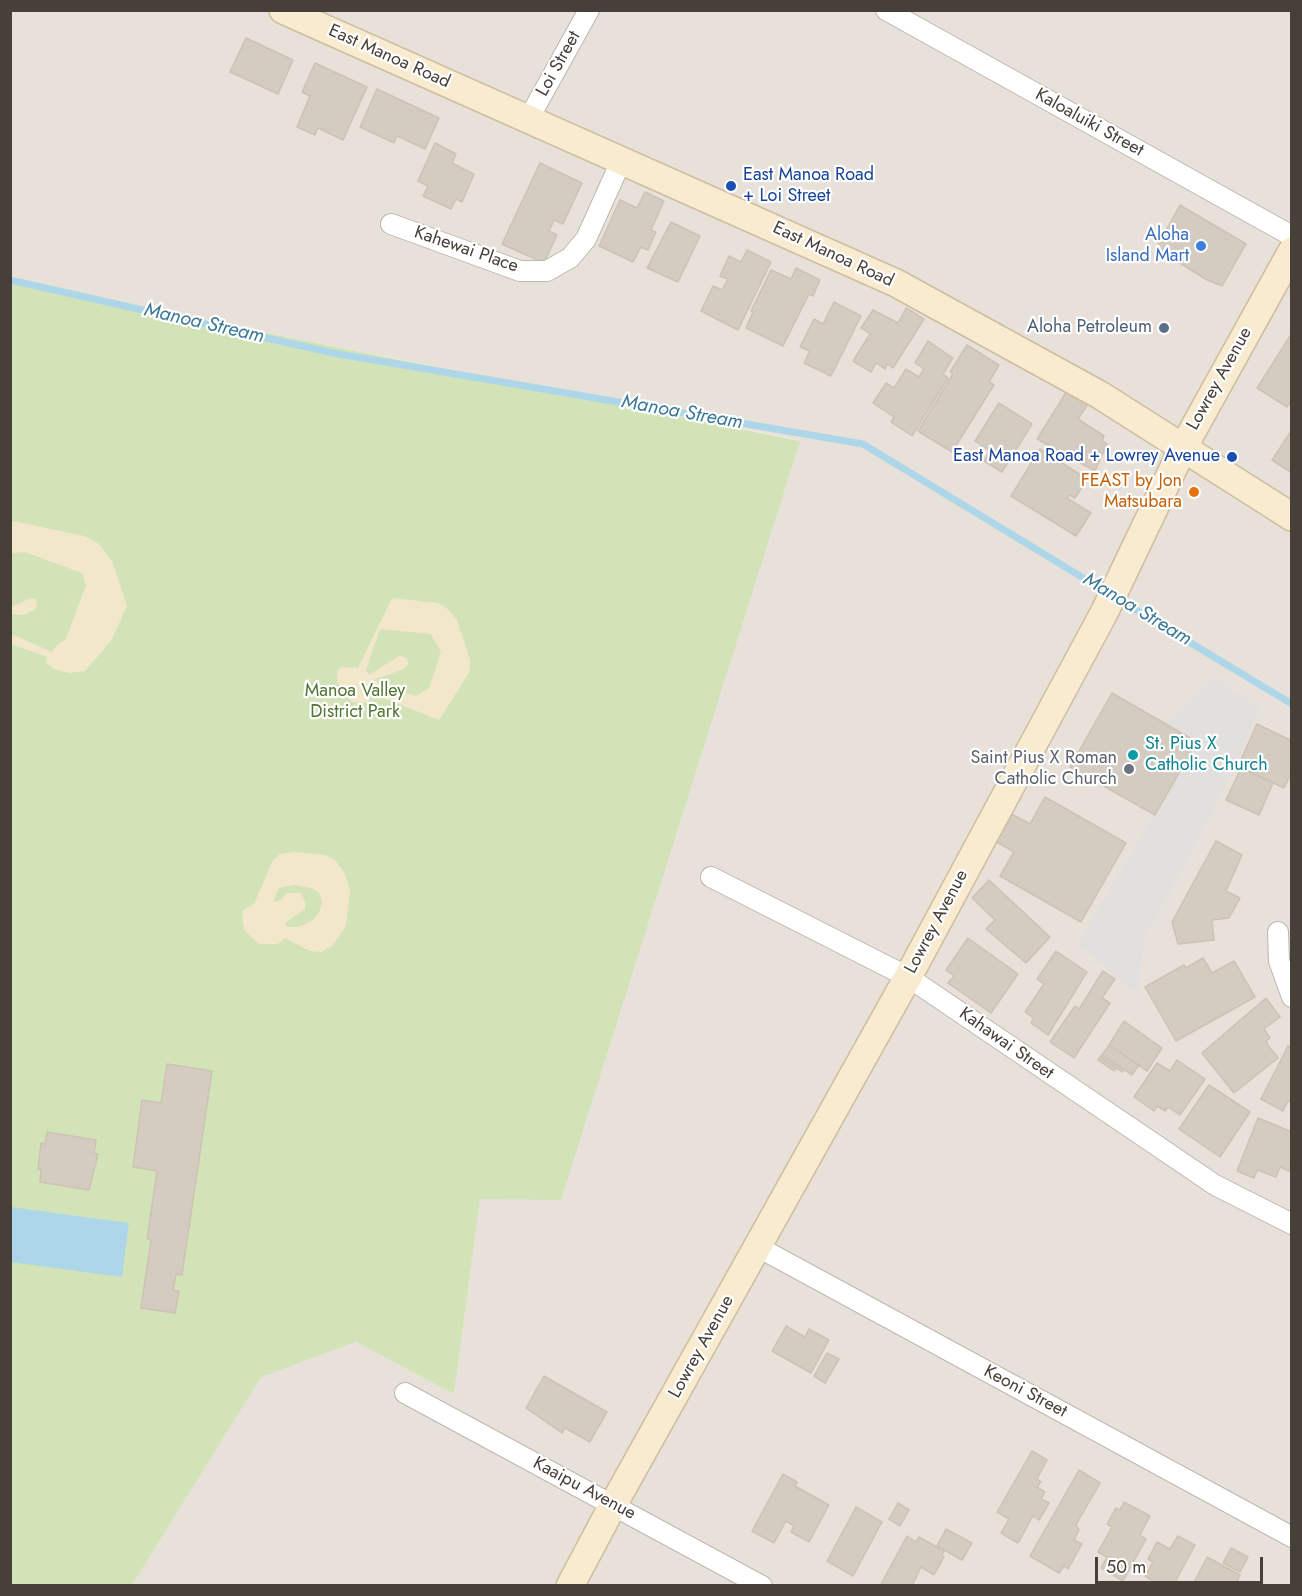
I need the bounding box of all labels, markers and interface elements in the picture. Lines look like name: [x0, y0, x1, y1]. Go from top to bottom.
street label: East Manoa Road: [325, 21, 453, 93]
street label: Loi Street: [532, 28, 586, 100]
street label: Kaloaluiki Street: [1031, 84, 1147, 162]
place label: East Manoa Road + Loi Street: [743, 165, 874, 207]
marker: East Manoa Road + Loi Street: [724, 179, 738, 193]
street label: East Manoa Road: [769, 218, 897, 292]
street label: Kahewai Place: [411, 222, 521, 278]
place label: Aloha Island Mart: [1106, 225, 1189, 268]
marker: Aloha Island Mart: [1194, 239, 1208, 253]
water label: Manoa Stream: [142, 299, 266, 349]
place label: Aloha Petroleum: [1027, 317, 1152, 339]
marker: Aloha Petroleum: [1157, 321, 1171, 335]
street label: Lowrey Avenue: [1183, 324, 1257, 434]
water label: Manoa Stream: [620, 391, 744, 435]
place label: East Manoa Road + Lowrey Avenue: [953, 446, 1220, 468]
marker: East Manoa Road + Lowrey Avenue: [1225, 450, 1239, 464]
place label: FEAST by Jon Matsubara: [1081, 471, 1182, 514]
marker: FEAST by Jon Matsubara: [1187, 485, 1201, 499]
water label: Manoa Stream: [1078, 568, 1196, 652]
park label: Manoa Valley District Park: [305, 681, 405, 724]
place label: St. Pius X Catholic Church: [1145, 734, 1268, 777]
place label: Saint Pius X Roman Catholic Church: [971, 748, 1117, 790]
marker: St. Pius X Catholic Church: [1126, 748, 1140, 762]
marker: Saint Pius X Roman Catholic Church: [1122, 762, 1136, 776]
street label: Lowrey Avenue: [901, 867, 973, 977]
street label: Kahawai Street: [954, 1003, 1058, 1085]
street label: Lowrey Avenue: [665, 1292, 739, 1402]
street label: Keoni Street: [980, 1361, 1070, 1423]
street label: Kaaipu Avenue: [529, 1453, 639, 1525]
scale bar: [1098, 1545, 1266, 1583]
text: 50 m: [1106, 1554, 1146, 1580]

